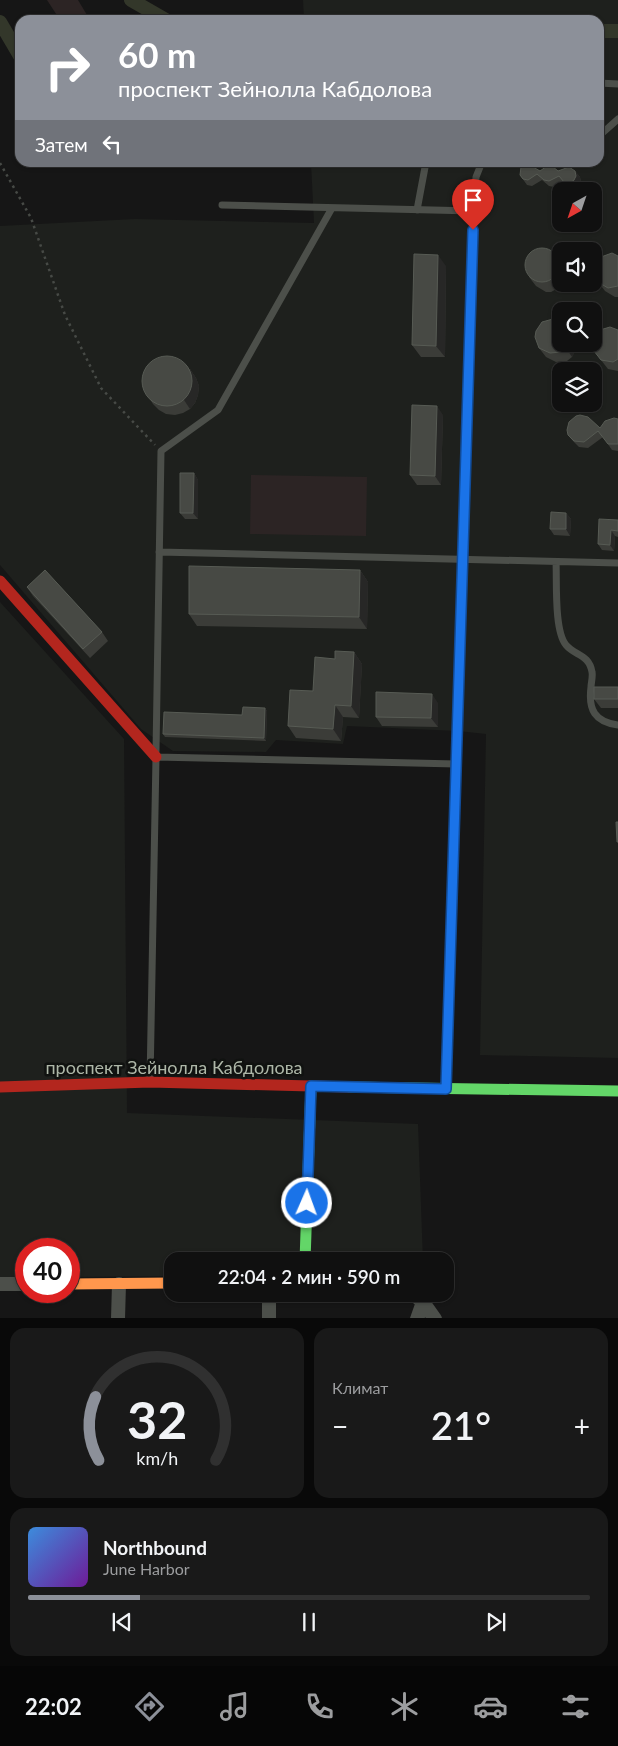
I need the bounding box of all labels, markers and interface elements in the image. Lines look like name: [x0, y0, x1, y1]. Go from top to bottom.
text: 60 m: [118, 33, 196, 75]
icon: right: [35, 35, 100, 100]
text: проспект Зейнолла Кабдолова: [118, 75, 432, 102]
icon: left: [98, 130, 126, 158]
text: Затем: [35, 133, 88, 156]
pin: [452, 179, 494, 230]
north arrow: [552, 182, 602, 232]
map controls: [552, 182, 602, 412]
icon: arrive: [459, 186, 487, 214]
button: sound: [552, 242, 602, 292]
button: search: [552, 302, 602, 352]
button: layers: [552, 362, 602, 412]
street label: проспект Зейнолла Кабдолова: [45, 1056, 303, 1078]
position arrow: [280, 1176, 332, 1228]
speed limit sign: 40: [15, 1238, 80, 1303]
text: 22:04 · 2 мин · 590 m: [218, 1265, 400, 1288]
text: Климат: [332, 1378, 388, 1397]
text: 32: [127, 1388, 187, 1450]
text: 21°: [431, 1402, 491, 1448]
text: −: [332, 1409, 348, 1443]
text: +: [574, 1409, 590, 1443]
text: km/h: [136, 1447, 178, 1469]
text: Northbound: [103, 1536, 207, 1559]
text: June Harbor: [103, 1559, 190, 1578]
icon: previous: [108, 1608, 136, 1636]
icon: pause: [295, 1608, 323, 1636]
icon: next: [482, 1608, 510, 1636]
icon: directions: [132, 1689, 167, 1724]
icon: music: [217, 1689, 252, 1724]
icon: phone: [302, 1689, 337, 1724]
icon: climate: [387, 1689, 422, 1724]
icon: car: [473, 1689, 508, 1724]
icon: filters: [558, 1689, 593, 1724]
text: 22:02: [25, 1693, 82, 1720]

